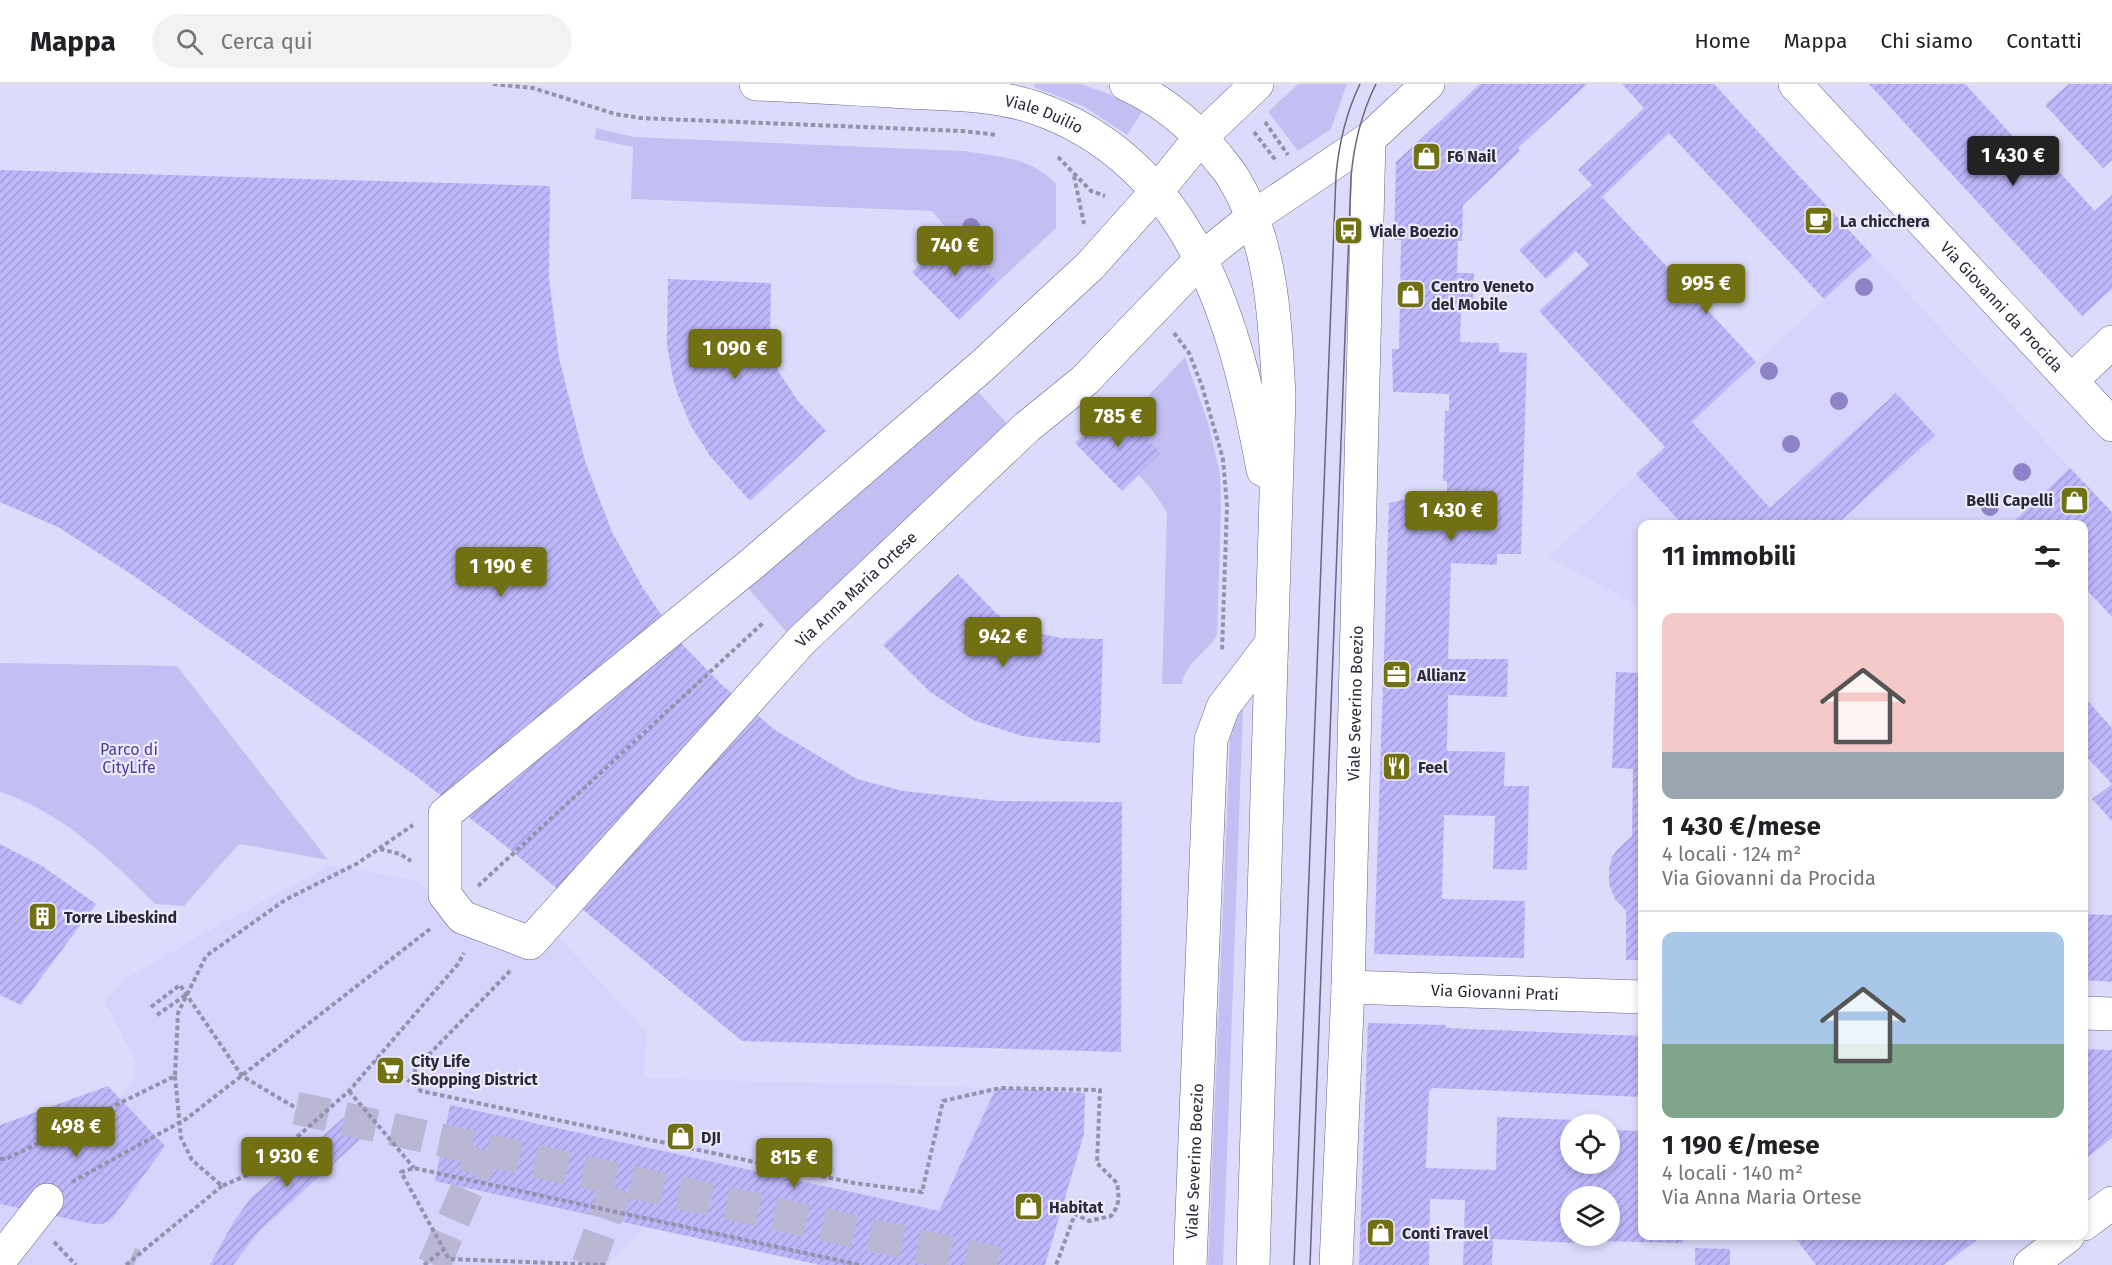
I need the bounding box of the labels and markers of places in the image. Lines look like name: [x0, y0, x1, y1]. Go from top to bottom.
pin: 1 430 €: [1958, 136, 2068, 187]
shop icon: F6 Nail: [1410, 140, 1442, 172]
place label: F6 Nail: [1447, 147, 1496, 166]
cafe icon: La chicchera: [1803, 205, 1835, 237]
place label: La chicchera: [1840, 212, 1930, 231]
bus stop icon: Viale Boezio: [1333, 215, 1365, 247]
place label: Viale Boezio: [1369, 222, 1459, 241]
pin: 740 €: [913, 226, 997, 277]
pin: 995 €: [1664, 264, 1748, 315]
place label: Centro Veneto del Mobile: [1431, 277, 1534, 314]
shop icon: Centro Veneto del Mobile: [1394, 279, 1426, 311]
pin: 1 090 €: [680, 329, 790, 380]
pin: 785 €: [1076, 397, 1160, 448]
shop icon: Belli Capelli: [2058, 484, 2090, 516]
pin: 1 430 €: [1396, 491, 1506, 542]
place label: Belli Capelli: [1966, 491, 2053, 510]
pin: 1 190 €: [446, 547, 556, 598]
pin: 942 €: [961, 617, 1045, 668]
office icon: Allianz: [1380, 659, 1412, 691]
place label: Allianz: [1416, 666, 1466, 685]
restaurant icon: Feel: [1381, 751, 1413, 783]
place label: Feel: [1418, 758, 1448, 777]
building icon: Torre Libeskind: [27, 901, 59, 933]
place label: Torre Libeskind: [64, 908, 177, 927]
place label: City Life Shopping District: [411, 1052, 539, 1089]
supermarket icon: City Life Shopping District: [374, 1054, 406, 1086]
pin: 498 €: [34, 1107, 118, 1158]
shop icon: DJI: [664, 1121, 696, 1153]
place label: DJI: [701, 1128, 721, 1147]
pin: 1 930 €: [232, 1137, 342, 1188]
pin: 815 €: [752, 1138, 836, 1189]
shop icon: Habitat: [1012, 1191, 1044, 1223]
place label: Habitat: [1049, 1198, 1104, 1217]
shop icon: Conti Travel: [1365, 1217, 1397, 1249]
place label: Conti Travel: [1402, 1224, 1488, 1243]

